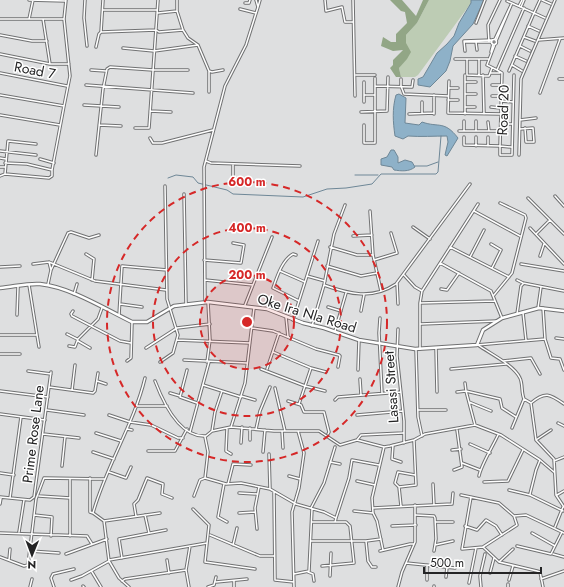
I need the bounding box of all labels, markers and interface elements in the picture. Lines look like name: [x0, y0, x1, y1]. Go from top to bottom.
street label: Road 7: [13, 56, 58, 84]
street label: Road 20: [492, 84, 514, 136]
text: 600 m: [228, 173, 266, 191]
text: 400 m: [228, 219, 266, 237]
text: 200 m: [228, 266, 266, 284]
street label: Oke Ira Nla Road: [255, 288, 359, 338]
centre of rings: [240, 315, 254, 329]
street label: Lasasi Street: [378, 350, 403, 424]
street label: Prime Rose Lane: [17, 384, 49, 484]
north arrow: [12, 535, 52, 575]
scale bar: [424, 549, 541, 575]
text: 500 m: [430, 554, 464, 572]
text: N: [27, 557, 36, 573]

